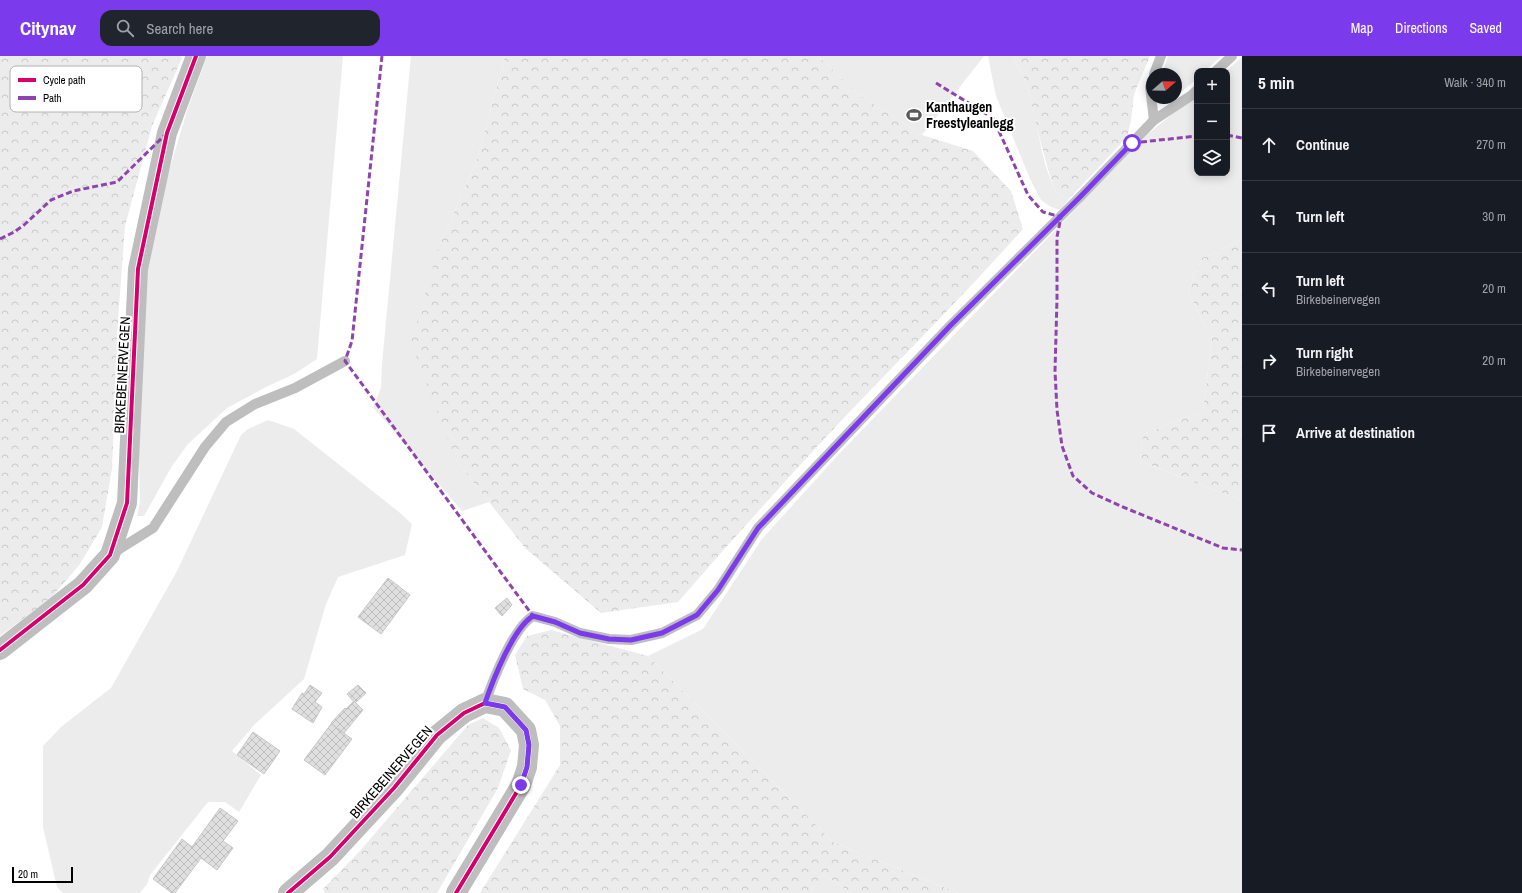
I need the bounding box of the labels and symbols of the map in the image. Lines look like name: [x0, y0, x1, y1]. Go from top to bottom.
legend: [10, 66, 142, 112]
north arrow: [1146, 68, 1182, 104]
text: Cycle path: [43, 73, 86, 87]
text: Path: [43, 91, 62, 105]
place label: Kanthaugen Freestyleanlegg: [926, 98, 1013, 132]
sports icon: Kanthaugen Freestyleanlegg: [905, 106, 923, 124]
route start: [1123, 134, 1141, 152]
street label: BIRKEBEINERVEGEN: [110, 316, 134, 434]
street label: BIRKEBEINERVEGEN: [346, 722, 436, 822]
route end: [512, 776, 530, 794]
scale bar: [12, 865, 73, 884]

